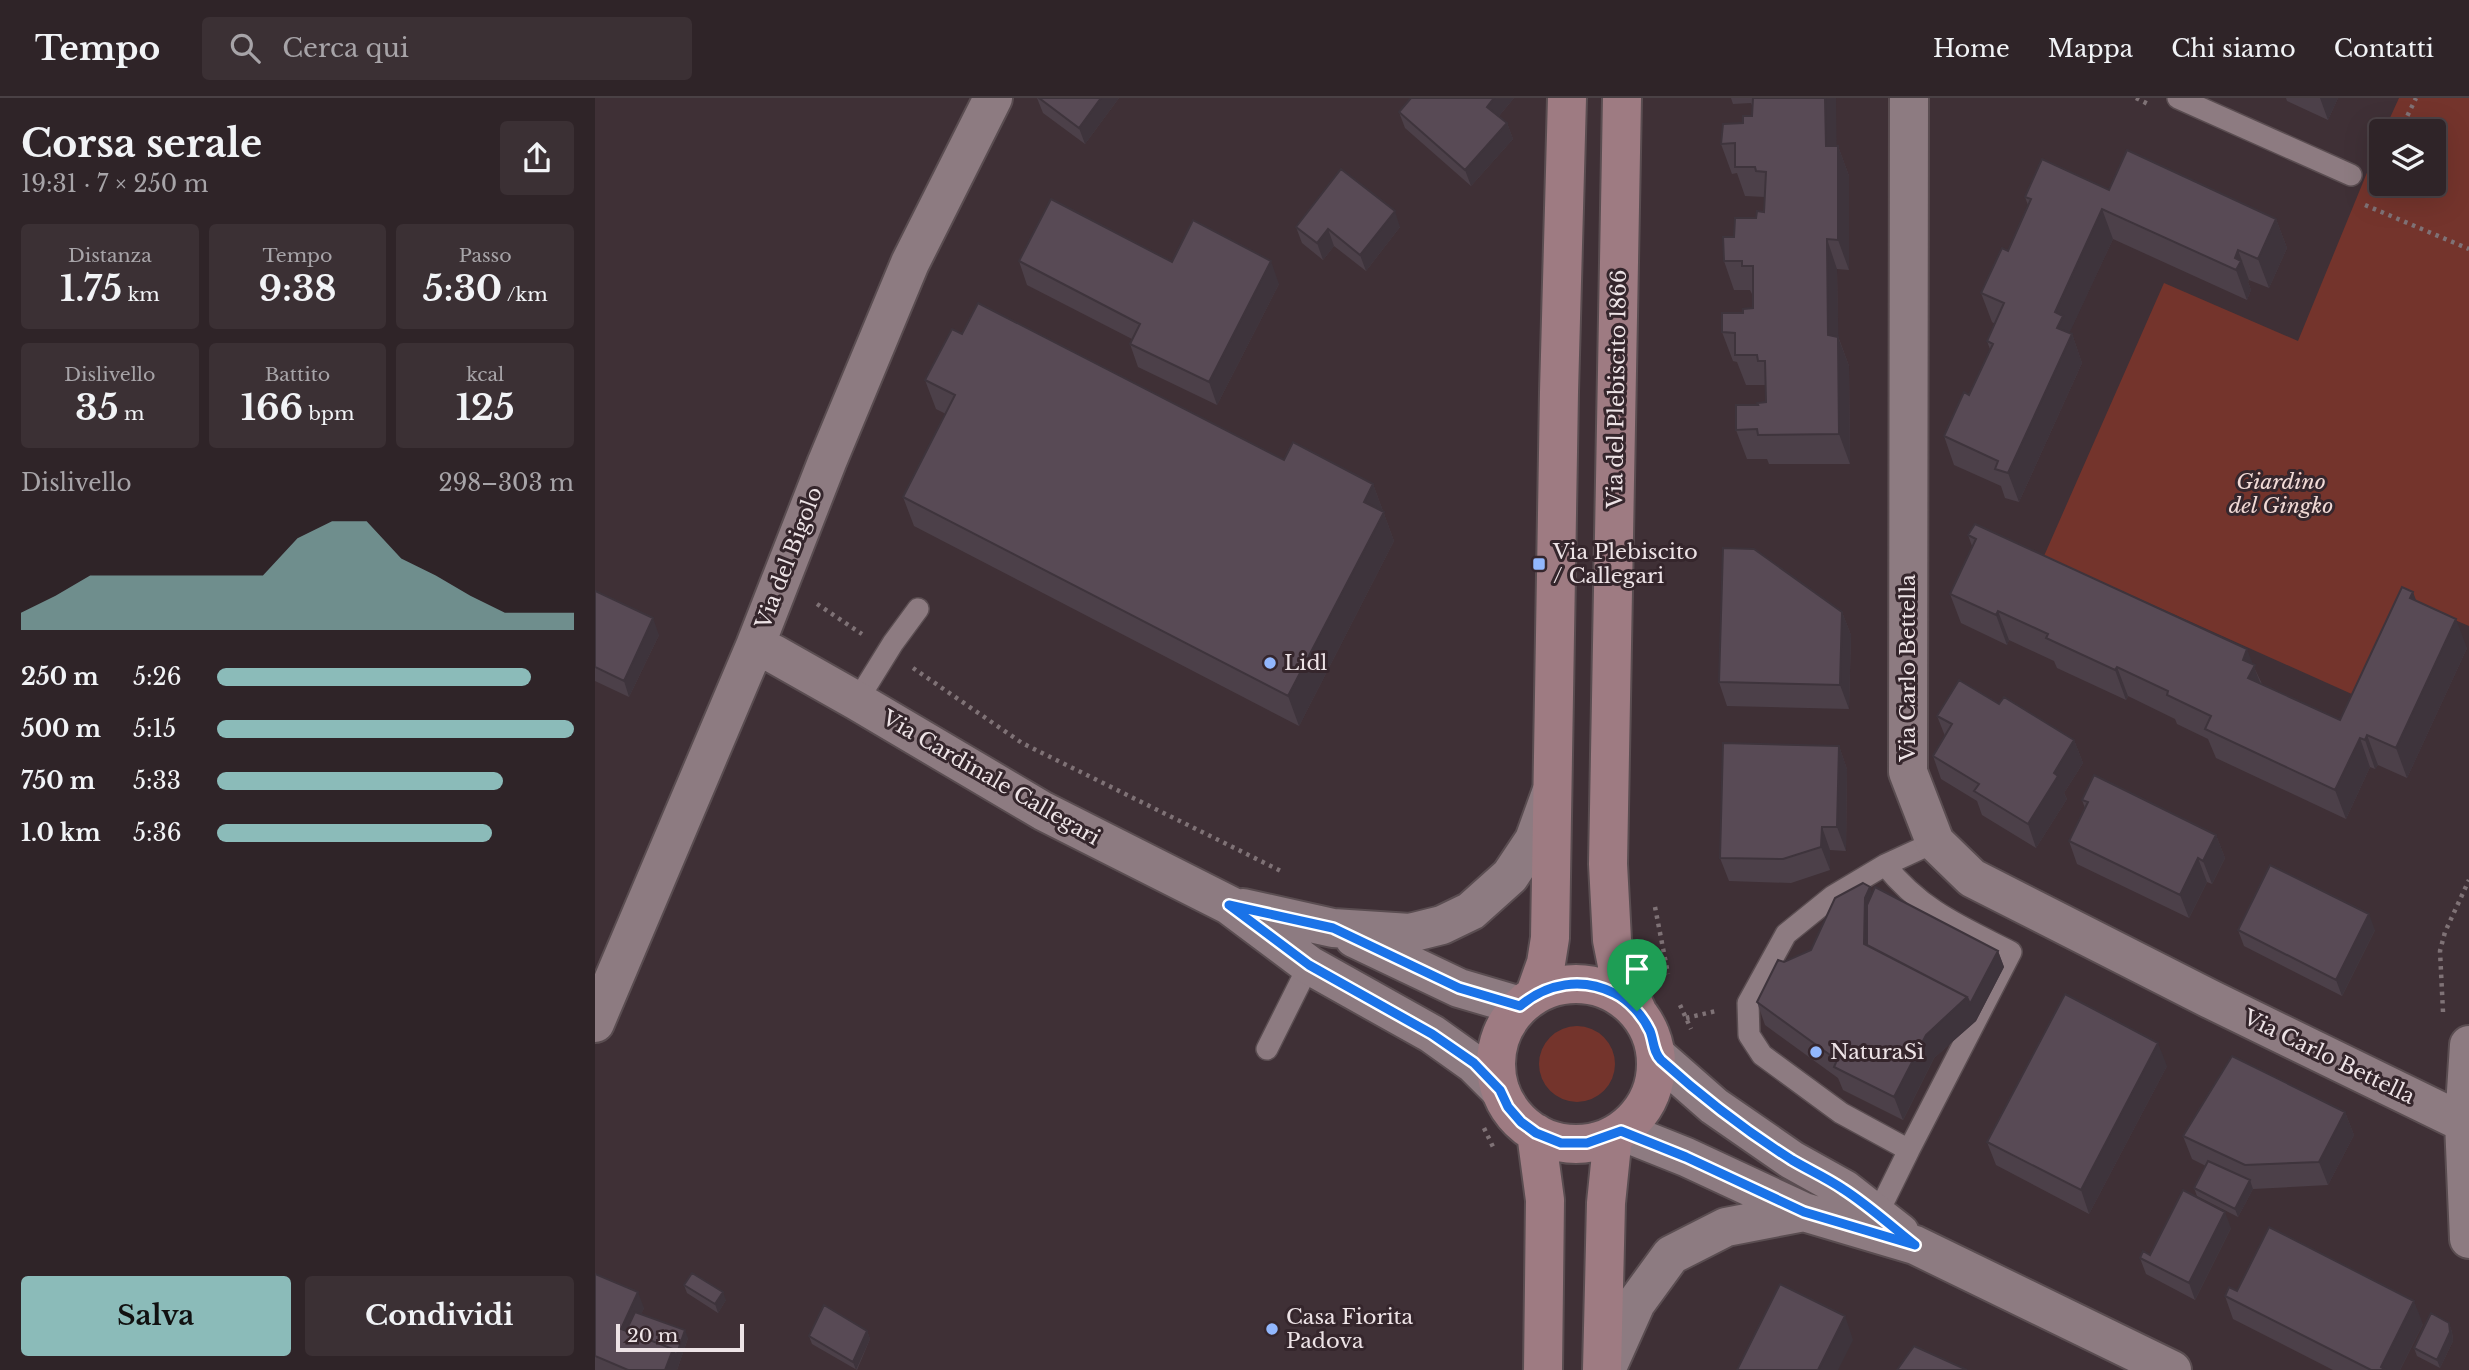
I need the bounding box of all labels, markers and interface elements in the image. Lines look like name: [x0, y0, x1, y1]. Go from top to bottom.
search box: [202, 17, 692, 80]
text: Tempo: [35, 28, 160, 69]
icon: search: [226, 29, 264, 67]
text: Cerca qui: [282, 32, 409, 64]
text: Home: [1933, 34, 2010, 63]
text: Mappa: [2048, 34, 2133, 63]
text: Chi siamo: [2171, 34, 2296, 63]
text: Contatti: [2334, 34, 2434, 63]
map controls: [2369, 119, 2446, 196]
button: layers: [2369, 119, 2446, 196]
text: Corsa serale: [21, 120, 262, 167]
button: share: [500, 121, 574, 195]
text: 19:31 · 7 × 250 m: [21, 170, 208, 198]
text: Distanza: [68, 244, 152, 267]
text: Tempo: [263, 244, 332, 267]
text: Passo: [459, 244, 512, 267]
text: 1.75: [60, 267, 122, 310]
text: 9:38: [258, 267, 337, 310]
text: 5:30: [423, 267, 502, 310]
street label: Via del Plebiscito 1866: [1602, 269, 1632, 510]
text: km: [122, 283, 160, 306]
text: /km: [502, 283, 548, 306]
text: Dislivello: [64, 363, 155, 386]
text: Battito: [265, 363, 330, 386]
text: kcal: [466, 363, 504, 386]
text: 35: [75, 386, 118, 429]
text: 166: [241, 386, 303, 429]
text: 125: [456, 386, 515, 429]
text: m: [118, 402, 144, 425]
text: bpm: [303, 402, 354, 425]
text: Dislivello: [21, 469, 132, 497]
text: 298–303 m: [438, 469, 574, 497]
park label: Giardino del Gingko: [2229, 469, 2333, 519]
street label: Via del Bigolo: [750, 483, 828, 634]
place label: Via Plebiscito / Callegari: [1552, 539, 1698, 589]
marker: Via Plebiscito / Callegari: [1531, 556, 1547, 572]
street label: Via Carlo Bettella: [1895, 574, 1921, 763]
place label: Lidl: [1284, 650, 1328, 676]
marker: Lidl: [1262, 655, 1278, 671]
text: 250 m: [21, 663, 99, 691]
text: 5:26: [133, 663, 182, 691]
street label: Via Cardinale Callegari: [877, 704, 1104, 851]
text: 500 m: [21, 715, 101, 743]
text: 5:15: [133, 715, 176, 743]
text: 750 m: [21, 767, 95, 795]
text: 5:33: [133, 767, 181, 795]
text: 1.0 km: [21, 819, 101, 847]
text: 5:36: [133, 819, 182, 847]
pin: [1607, 939, 1667, 1011]
icon: arrive: [1618, 950, 1656, 988]
street label: Via Carlo Bettella: [2238, 1004, 2419, 1110]
place label: NaturaSì: [1830, 1039, 1924, 1065]
marker: NaturaSì: [1808, 1044, 1824, 1060]
button: Salva: [21, 1276, 291, 1356]
button: Condividi: [305, 1276, 574, 1356]
place label: Casa Fiorita Padova: [1286, 1304, 1414, 1354]
scale bar: [616, 1321, 744, 1353]
marker: Casa Fiorita Padova: [1264, 1321, 1280, 1337]
text: 20 m: [627, 1324, 678, 1347]

